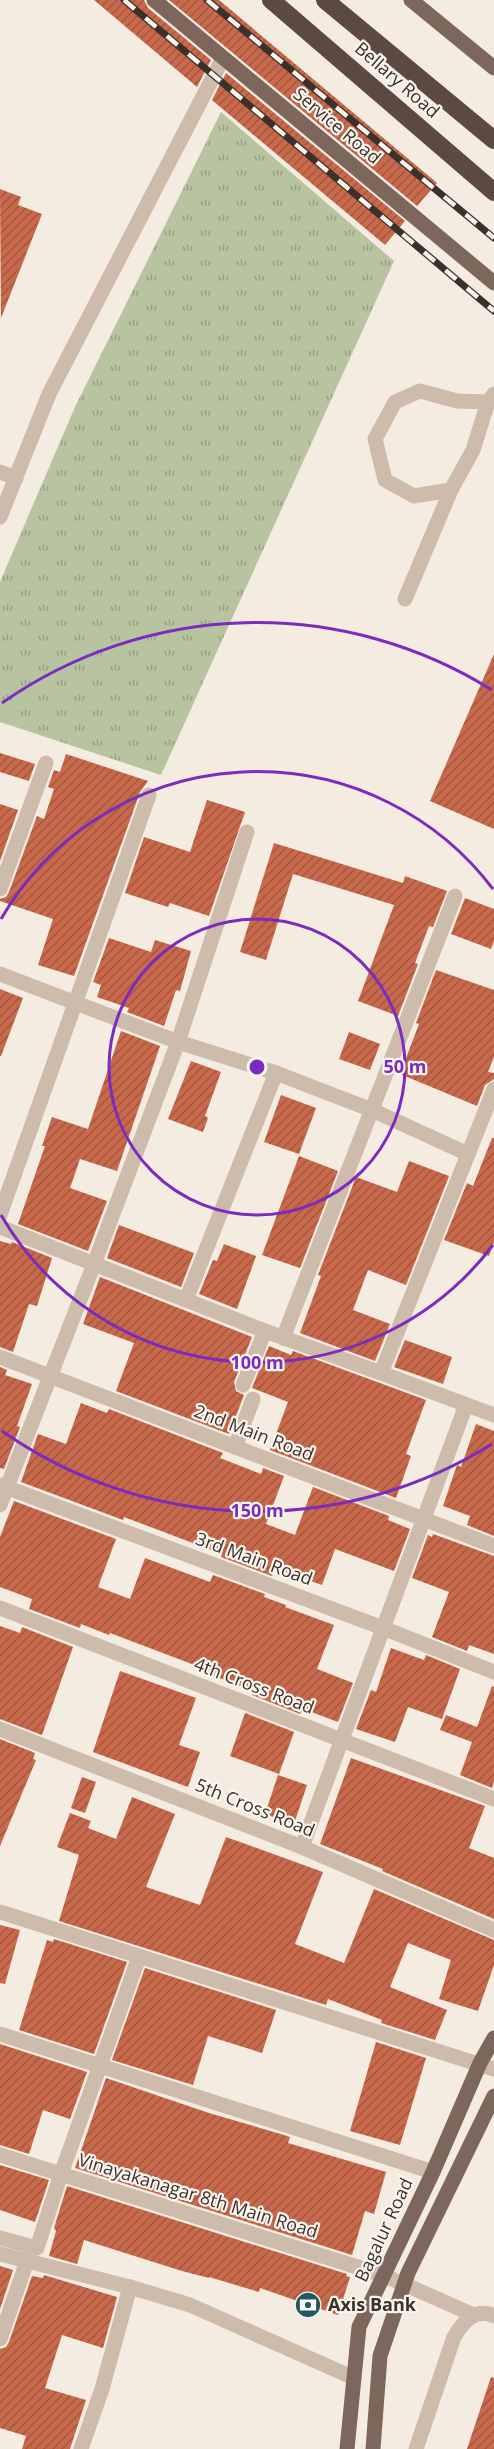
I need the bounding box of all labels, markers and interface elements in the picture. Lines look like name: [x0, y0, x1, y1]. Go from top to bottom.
street label: Bellary Road: [350, 36, 445, 123]
street label: Service Road: [289, 82, 386, 169]
text: 50 m: [384, 1054, 426, 1078]
centre of rings: [247, 1057, 267, 1077]
text: 100 m: [230, 1350, 284, 1374]
street label: 2nd Main Road: [191, 1398, 318, 1466]
text: 150 m: [230, 1498, 284, 1522]
street label: 3rd Main Road: [193, 1526, 316, 1590]
street label: 4th Cross Road: [191, 1651, 318, 1719]
street label: 5th Cross Road: [192, 1772, 319, 1842]
street label: Vinayakanagar 8th Main Road: [75, 2147, 321, 2243]
street label: Bagalur Road: [349, 2174, 418, 2285]
bank icon: Axis Bank: [293, 2290, 323, 2320]
place label: Axis Bank: [328, 2292, 417, 2316]

